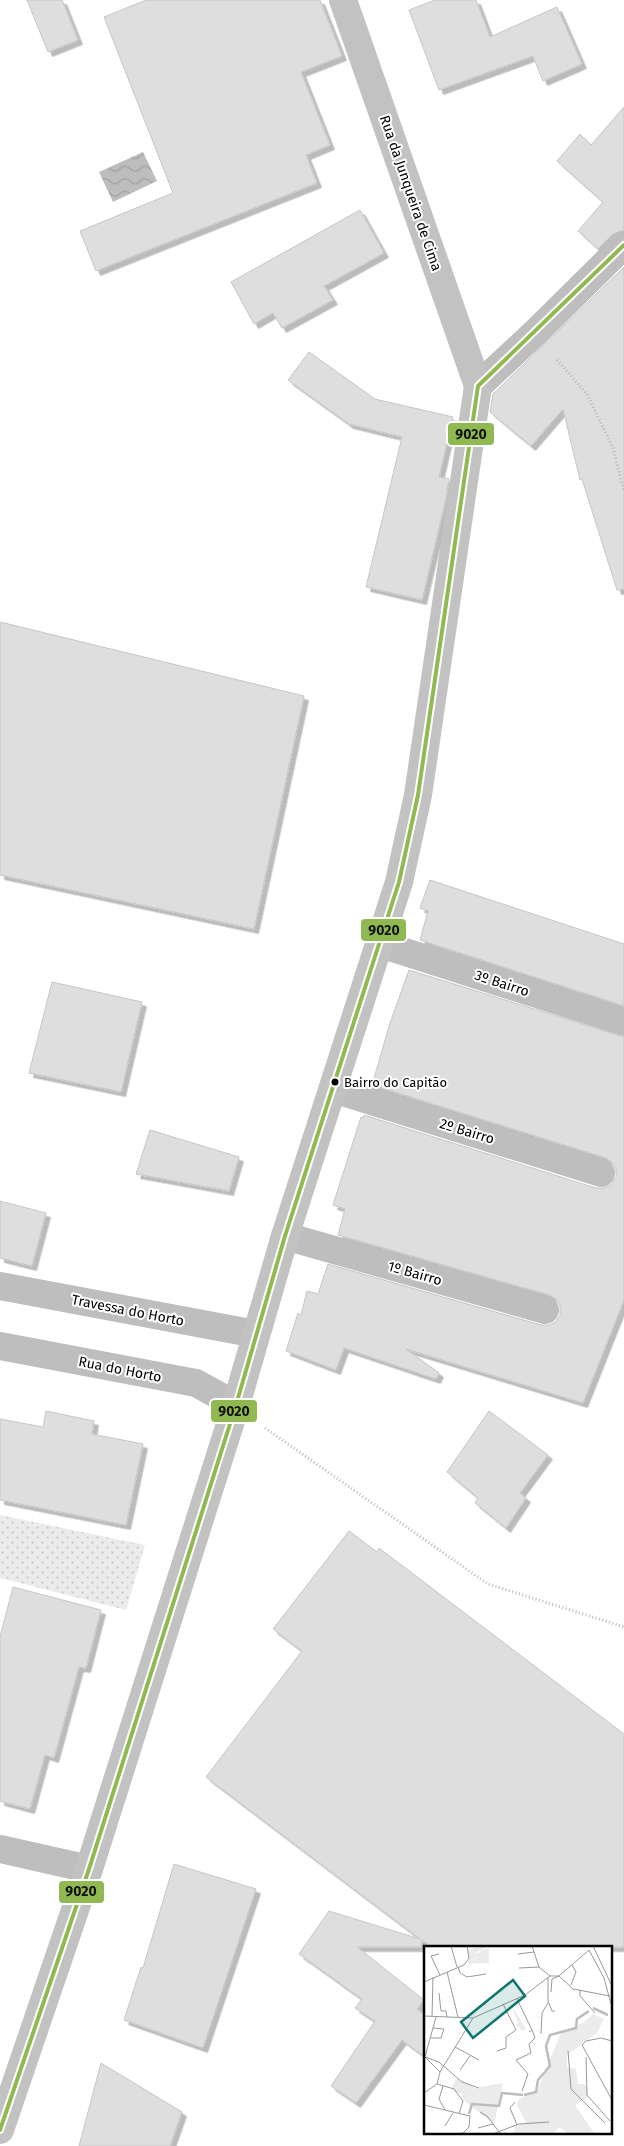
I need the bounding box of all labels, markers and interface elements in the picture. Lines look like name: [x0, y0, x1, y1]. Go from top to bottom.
street label: Rua da Junqueira de Cima: [376, 113, 445, 273]
line badge: 9020: [447, 422, 495, 446]
text: 9020: [455, 426, 487, 443]
line badge: 9020: [360, 918, 407, 942]
text: 9020: [368, 922, 400, 939]
street label: 3º Bairro: [472, 967, 531, 1000]
place label: Bairro do Capitão: [344, 1075, 447, 1090]
marker: Bairro do Capitão: [330, 1077, 340, 1087]
street label: 2º Bairro: [437, 1115, 496, 1148]
street label: 1º Bairro: [386, 1258, 444, 1289]
street label: Travessa do Horto: [70, 1291, 186, 1330]
street label: Rua do Horto: [77, 1353, 163, 1386]
line badge: 9020: [210, 1399, 258, 1423]
text: 9020: [218, 1403, 250, 1420]
line badge: 9020: [58, 1880, 105, 1904]
text: 9020: [65, 1883, 97, 1900]
inset map: [424, 1946, 612, 2134]

